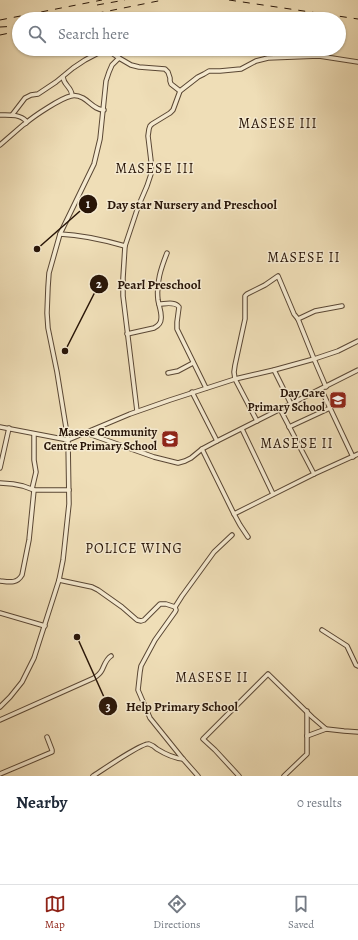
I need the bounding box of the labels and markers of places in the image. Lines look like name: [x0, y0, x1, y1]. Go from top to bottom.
callout: Day star Nursery and Preschool: [78, 192, 285, 217]
callout: Pearl Preschool: [89, 272, 208, 297]
place label: Day Care Primary School: [248, 385, 326, 415]
school or university icon: Day Care Primary School: [328, 390, 348, 410]
place label: Masese Community Centre Primary School: [44, 424, 158, 454]
school or university icon: Masese Community Centre Primary School: [160, 429, 180, 449]
callout: Help Primary School: [98, 694, 246, 719]

